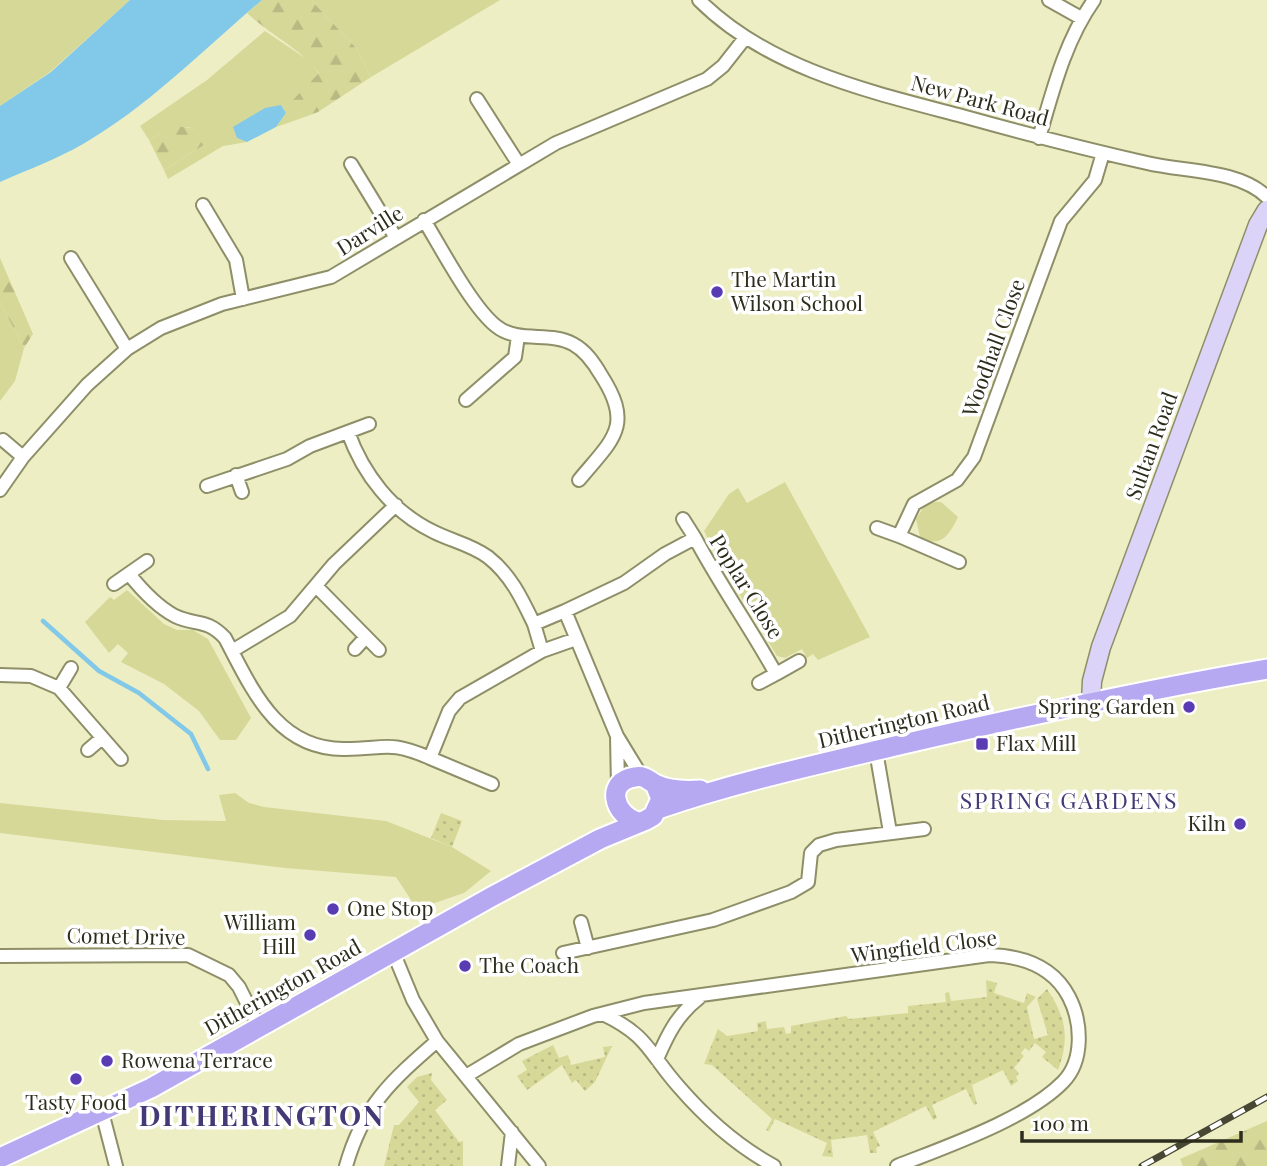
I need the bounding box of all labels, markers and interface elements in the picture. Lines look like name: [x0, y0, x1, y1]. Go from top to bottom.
street label: New Park Road: [908, 67, 1053, 131]
street label: Darville: [330, 198, 408, 261]
place label: The Martin Wilson School: [730, 264, 863, 316]
street label: Woodhall Close: [954, 275, 1030, 421]
marker: The Martin Wilson School: [709, 284, 725, 300]
street label: Sultan Road: [1118, 387, 1183, 503]
street label: Poplar Close: [705, 528, 791, 643]
street label: Ditherington Road: [815, 687, 992, 753]
place label: Spring Garden: [1038, 691, 1175, 719]
marker: Spring Garden: [1181, 699, 1197, 715]
place label: Flax Mill: [996, 728, 1077, 756]
marker: Flax Mill: [974, 736, 990, 752]
district label: SPRING GARDENS: [960, 784, 1178, 815]
place label: Kiln: [1188, 808, 1226, 836]
marker: Kiln: [1232, 816, 1248, 832]
place label: One Stop: [347, 893, 433, 921]
marker: One Stop: [325, 901, 341, 917]
place label: William Hill: [223, 907, 296, 959]
street label: Comet Drive: [66, 920, 186, 950]
street label: Wingfield Close: [848, 922, 998, 968]
marker: William Hill: [302, 927, 318, 943]
street label: Ditherington Road: [199, 932, 365, 1041]
place label: The Coach: [479, 950, 580, 978]
marker: The Coach: [457, 958, 473, 974]
place label: Rowena Terrace: [121, 1045, 273, 1073]
marker: Rowena Terrace: [99, 1053, 115, 1069]
marker: Tasty Food: [68, 1071, 84, 1087]
place label: Tasty Food: [25, 1087, 127, 1115]
district label: DITHERINGTON: [139, 1096, 385, 1133]
scale bar: [1022, 1100, 1241, 1144]
text: 100 m: [1032, 1108, 1089, 1136]

